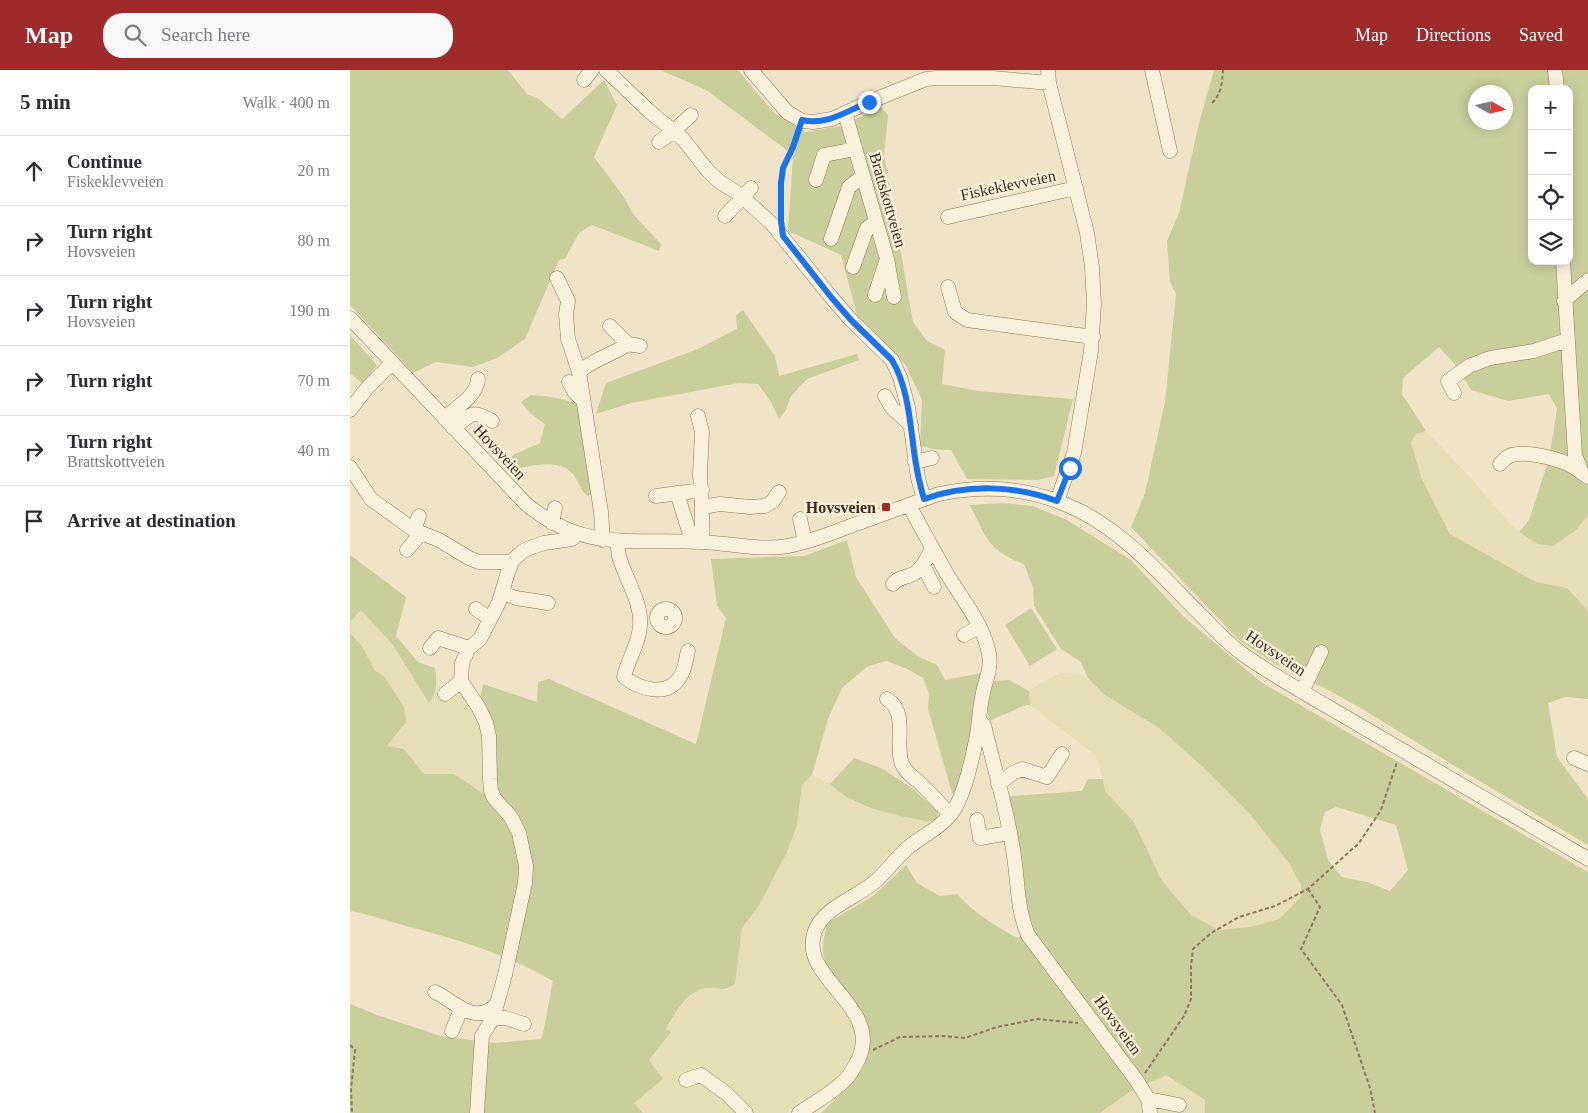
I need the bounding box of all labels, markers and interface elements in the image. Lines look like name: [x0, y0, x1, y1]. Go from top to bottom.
search box: [103, 13, 453, 58]
icon: search: [121, 21, 149, 49]
text: Map: [25, 22, 73, 48]
text: Search here: [161, 24, 250, 45]
text: Map: [1355, 25, 1388, 45]
text: Directions: [1416, 25, 1491, 45]
text: Saved: [1519, 25, 1563, 45]
north arrow: [1468, 85, 1513, 130]
map controls: [1528, 85, 1573, 265]
button: +: [1528, 85, 1573, 130]
text: 5 min: [20, 90, 71, 114]
route end: [858, 91, 881, 114]
text: Walk · 400 m: [243, 94, 330, 111]
button: −: [1528, 130, 1573, 175]
text: Continue: [67, 151, 142, 172]
street label: Brattskottveien: [866, 151, 910, 249]
icon: ahead: [20, 157, 48, 185]
text: 20 m: [298, 162, 330, 179]
street label: Fiskeklevveien: [959, 167, 1057, 203]
text: Fiskeklevveien: [67, 173, 164, 190]
button: locate: [1528, 175, 1573, 220]
button: layers: [1528, 220, 1573, 265]
text: Turn right: [67, 221, 152, 242]
icon: right: [20, 227, 48, 255]
text: 80 m: [298, 232, 330, 249]
text: Hovsveien: [67, 243, 135, 260]
text: Turn right: [67, 291, 152, 312]
icon: right: [20, 297, 48, 325]
text: 190 m: [290, 302, 330, 319]
text: Hovsveien: [67, 313, 135, 330]
icon: right: [20, 367, 48, 395]
text: Turn right: [67, 370, 152, 391]
text: 70 m: [298, 372, 330, 389]
street label: Hovsveien: [470, 421, 530, 483]
text: Turn right: [67, 431, 152, 452]
icon: right: [20, 437, 48, 465]
text: 40 m: [298, 442, 330, 459]
text: Brattskottveien: [67, 453, 165, 470]
route start: [1059, 457, 1082, 480]
place label: Hovsveien: [806, 499, 876, 516]
marker: Hovsveien: [880, 501, 892, 513]
icon: arrive: [20, 507, 48, 535]
text: Arrive at destination: [67, 510, 236, 531]
street label: Hovsveien: [1243, 627, 1309, 679]
street label: Hovsveien: [1091, 992, 1145, 1058]

